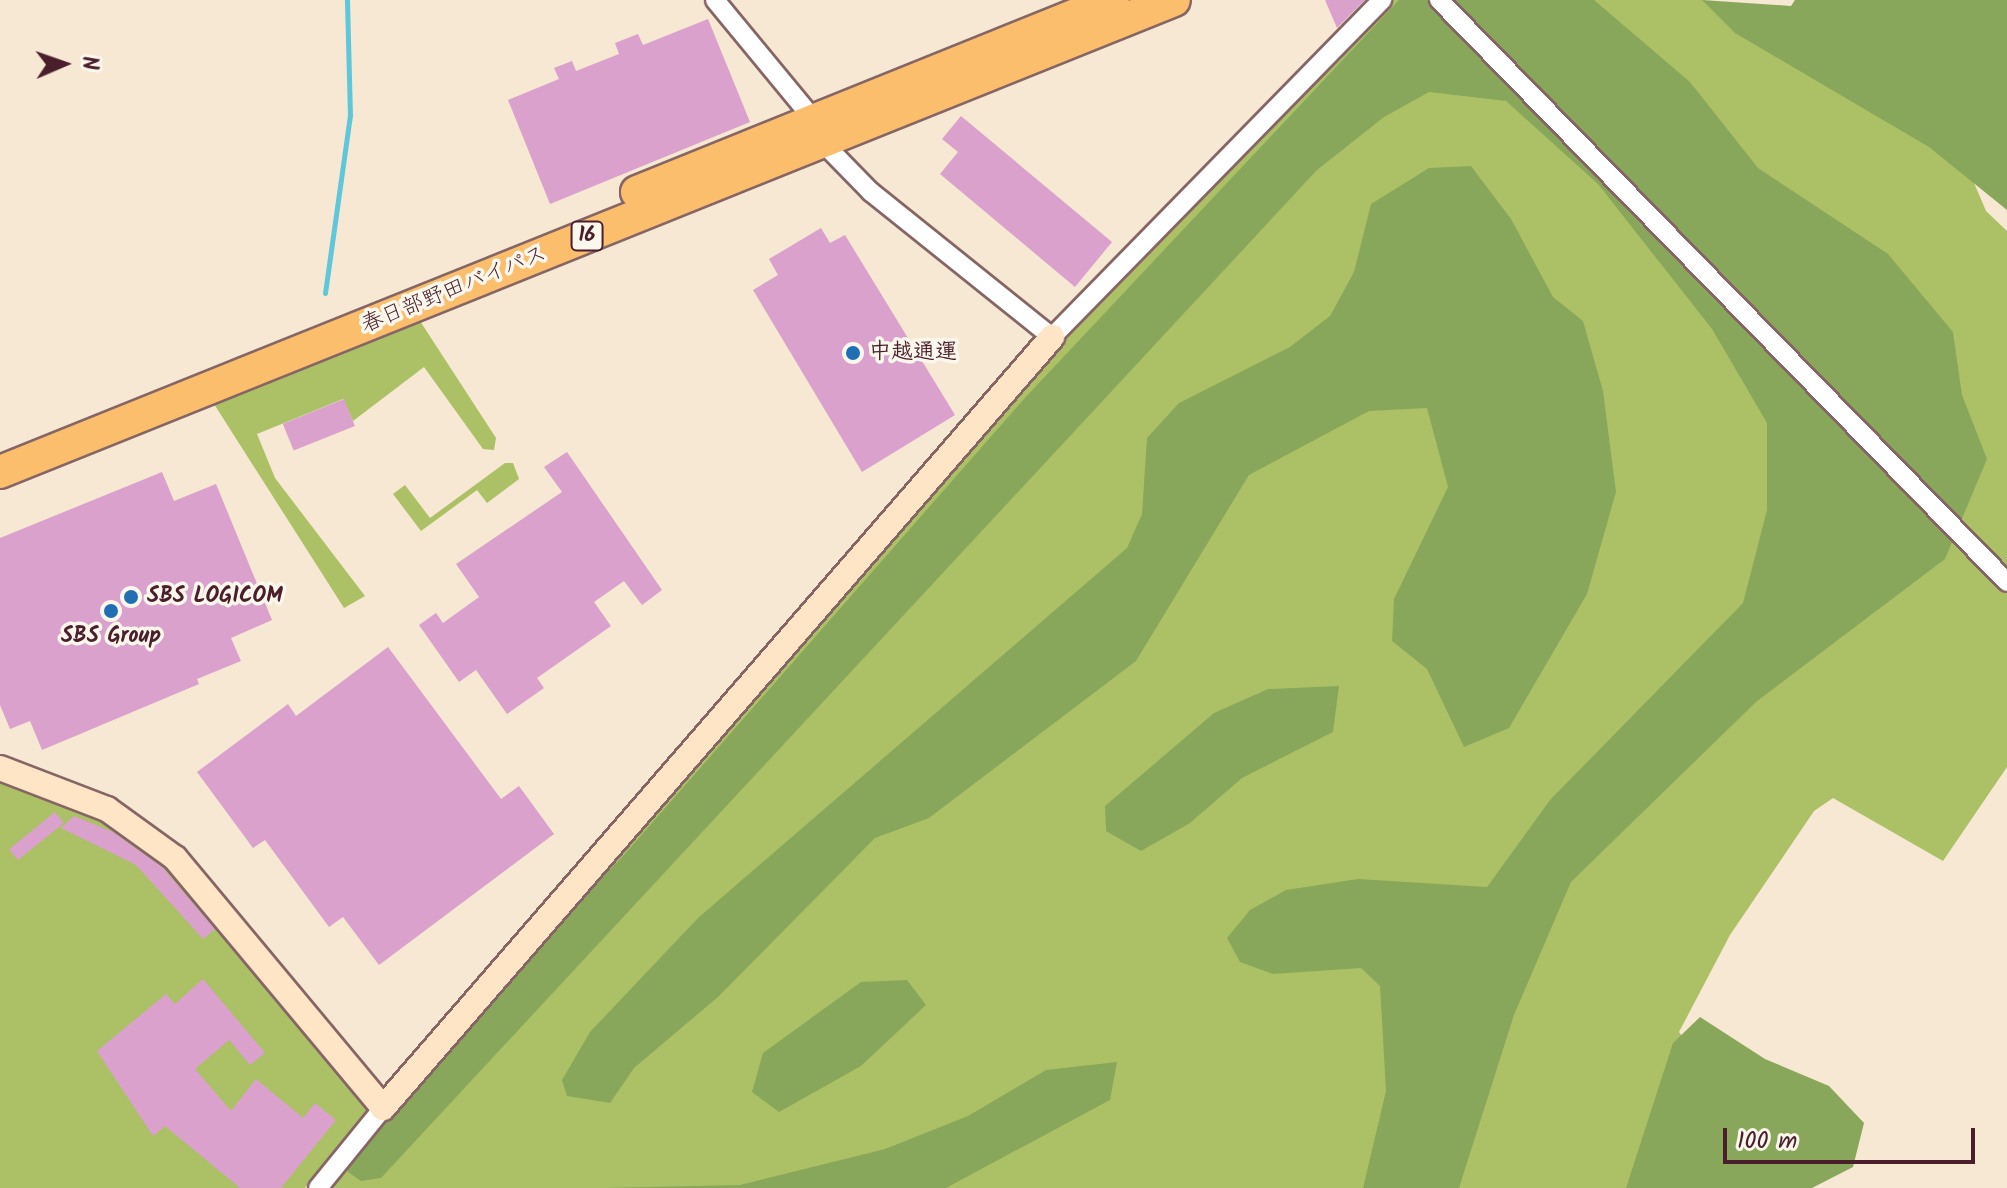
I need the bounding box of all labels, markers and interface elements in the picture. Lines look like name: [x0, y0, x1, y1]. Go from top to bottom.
north arrow: [24, 24, 104, 104]
text: N: [71, 56, 106, 71]
road number: 16: [569, 220, 605, 252]
street label: 春日部野田バイパス: [357, 241, 551, 339]
place label: 中越通運: [869, 340, 957, 366]
marker: 中越通運: [844, 344, 862, 362]
place label: SBS LOGICOM: [147, 584, 283, 610]
marker: SBS LOGICOM: [122, 588, 140, 606]
marker: SBS Group: [102, 602, 120, 620]
place label: SBS Group: [61, 624, 161, 650]
scale bar: [1727, 1112, 1979, 1162]
text: 100 m: [1737, 1122, 1797, 1161]

